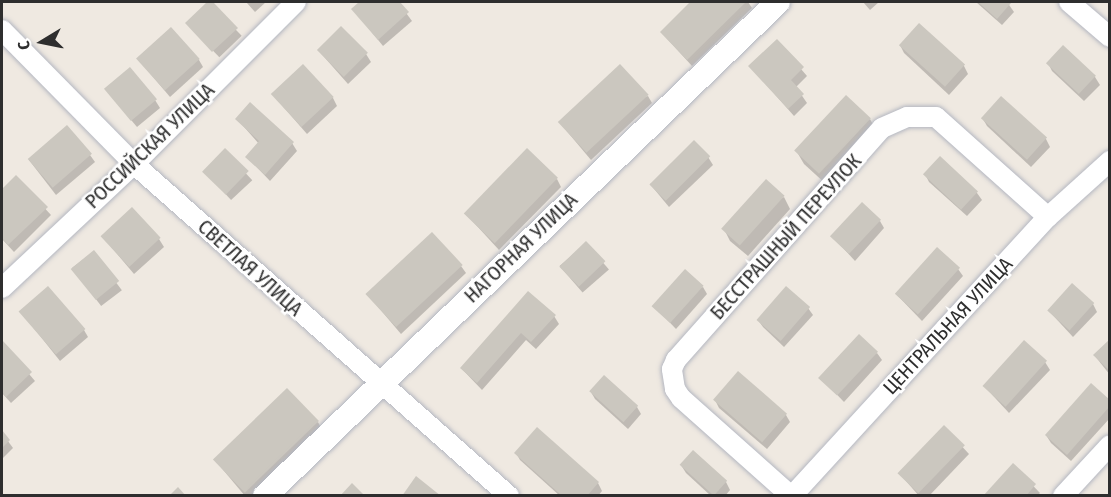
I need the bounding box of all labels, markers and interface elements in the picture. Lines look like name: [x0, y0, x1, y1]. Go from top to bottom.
north arrow: [12, 12, 72, 72]
text: С: [14, 39, 34, 51]
street label: РОССИЙСКАЯ УЛИЦА: [81, 78, 219, 214]
street label: БЕССТРАШНЫЙ ПЕРЕУЛОК: [705, 149, 867, 325]
street label: НАГОРНАЯ УЛИЦА: [460, 188, 582, 308]
street label: СВЕТЛАЯ УЛИЦА: [193, 215, 307, 321]
street label: ЦЕНТРАЛЬНАЯ УЛИЦА: [878, 252, 1018, 400]

